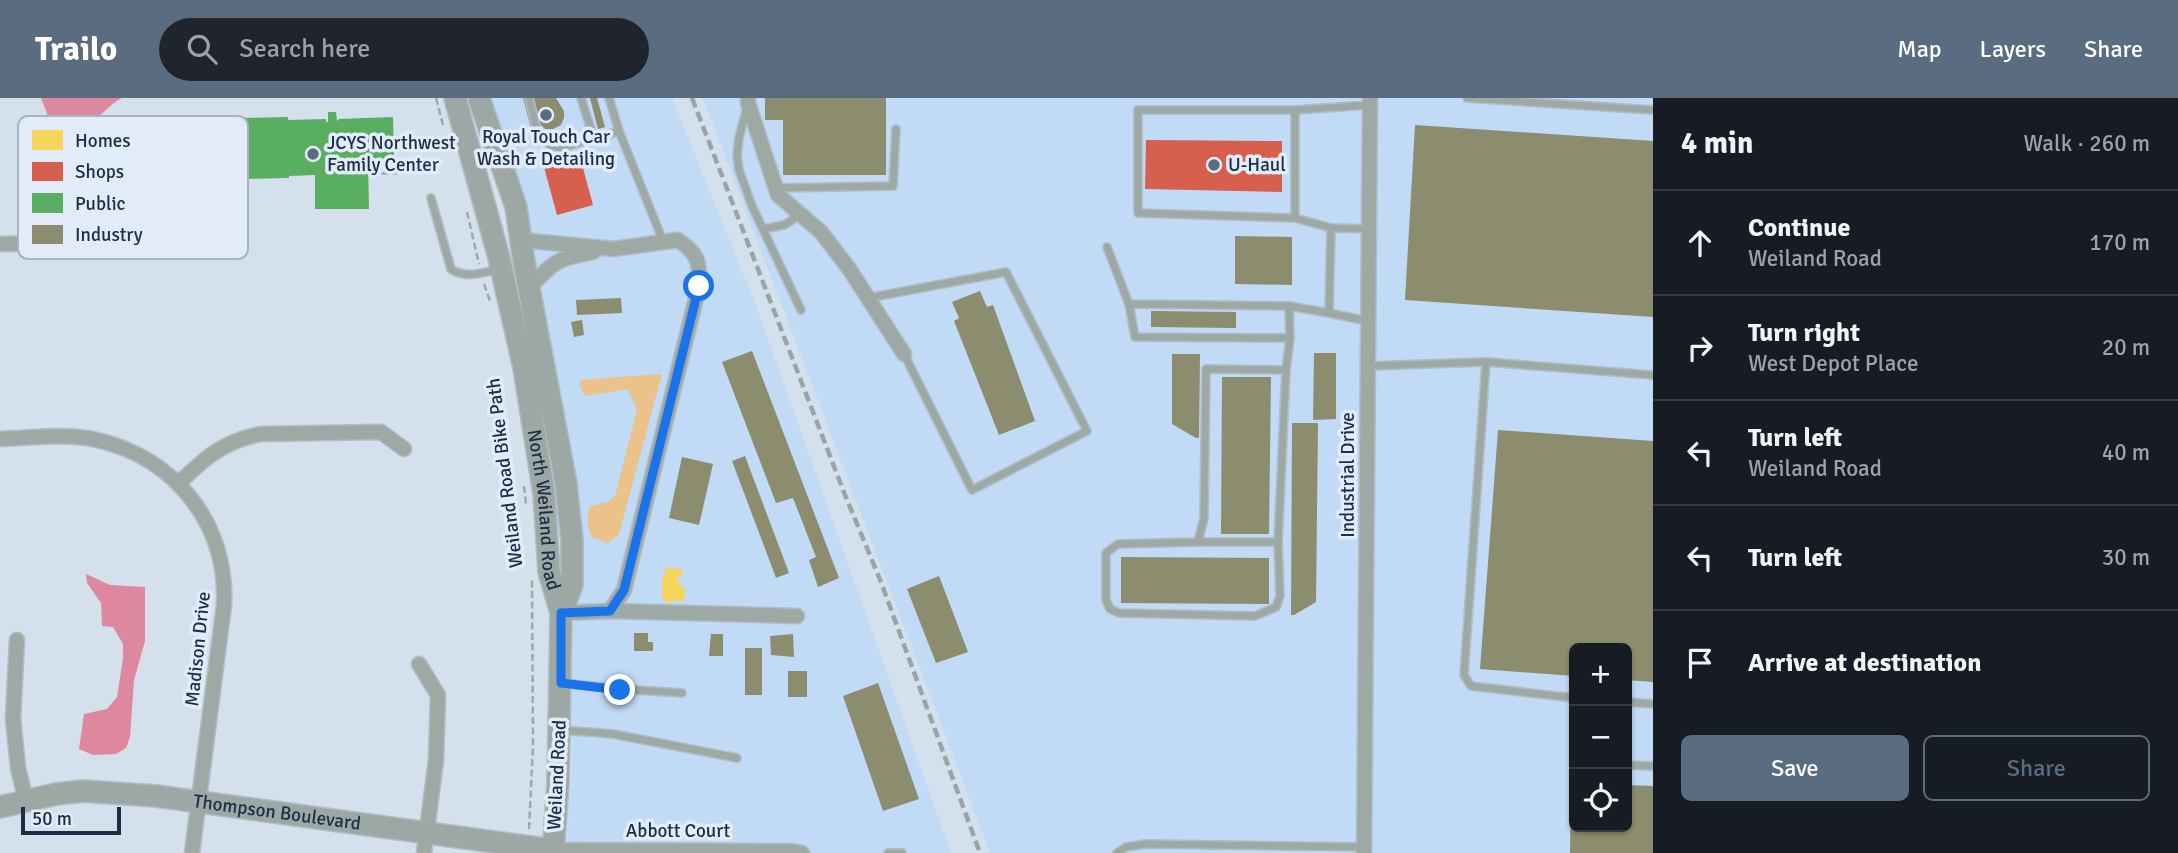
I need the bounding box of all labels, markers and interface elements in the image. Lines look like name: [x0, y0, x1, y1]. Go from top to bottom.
search box: [159, 18, 649, 81]
text: Trailo: [35, 29, 117, 70]
icon: search: [183, 30, 221, 68]
text: Search here: [239, 33, 370, 65]
text: Map: [1897, 34, 1942, 64]
text: Layers: [1980, 34, 2046, 64]
text: Share: [2084, 34, 2143, 64]
marker: Royal Touch Car Wash & Detailing: [538, 107, 554, 123]
legend: [18, 116, 248, 259]
place label: Royal Touch Car Wash & Detailing: [477, 125, 615, 171]
text: 4 min: [1681, 125, 1753, 162]
text: Homes: [75, 129, 131, 153]
text: Walk · 260 m: [2024, 129, 2150, 158]
place label: JCYS Northwest Family Center: [327, 131, 456, 177]
marker: JCYS Northwest Family Center: [305, 146, 321, 162]
place label: U-Haul: [1228, 153, 1286, 177]
marker: U-Haul: [1206, 157, 1222, 173]
text: Shops: [75, 160, 124, 184]
text: Public: [75, 192, 126, 216]
text: Continue: [1748, 212, 1850, 244]
text: Industry: [75, 223, 143, 247]
icon: ahead: [1681, 224, 1719, 262]
text: 170 m: [2089, 228, 2150, 257]
text: Weiland Road: [1748, 244, 1882, 273]
route start: [683, 270, 714, 301]
text: Turn right: [1748, 317, 1860, 349]
icon: right: [1681, 329, 1719, 367]
text: 20 m: [2102, 333, 2150, 362]
text: West Depot Place: [1748, 349, 1918, 378]
street label: Weiland Road Bike Path: [481, 377, 529, 569]
street label: Industrial Drive: [1336, 412, 1360, 538]
text: Turn left: [1748, 422, 1842, 454]
street label: North Weiland Road: [522, 428, 566, 593]
icon: left: [1681, 434, 1719, 472]
text: 40 m: [2102, 438, 2150, 467]
text: Weiland Road: [1748, 454, 1882, 483]
icon: left: [1681, 539, 1719, 577]
text: Turn left: [1748, 542, 1842, 574]
text: 30 m: [2102, 543, 2150, 572]
street label: Madison Drive: [180, 590, 216, 708]
map controls: [1569, 643, 1632, 832]
button: +: [1569, 643, 1632, 706]
icon: arrive: [1681, 644, 1719, 682]
text: Arrive at destination: [1748, 647, 1981, 679]
route end: [604, 674, 635, 705]
button: −: [1569, 706, 1632, 769]
street label: Weiland Road: [542, 719, 572, 831]
button: Save: [1681, 735, 1909, 801]
button: Share: [1923, 735, 2150, 801]
button: locate: [1569, 769, 1632, 832]
street label: Thompson Boulevard: [192, 789, 363, 836]
scale bar: [21, 804, 121, 836]
text: 50 m: [32, 807, 72, 831]
street label: Abbott Court: [626, 819, 731, 843]

